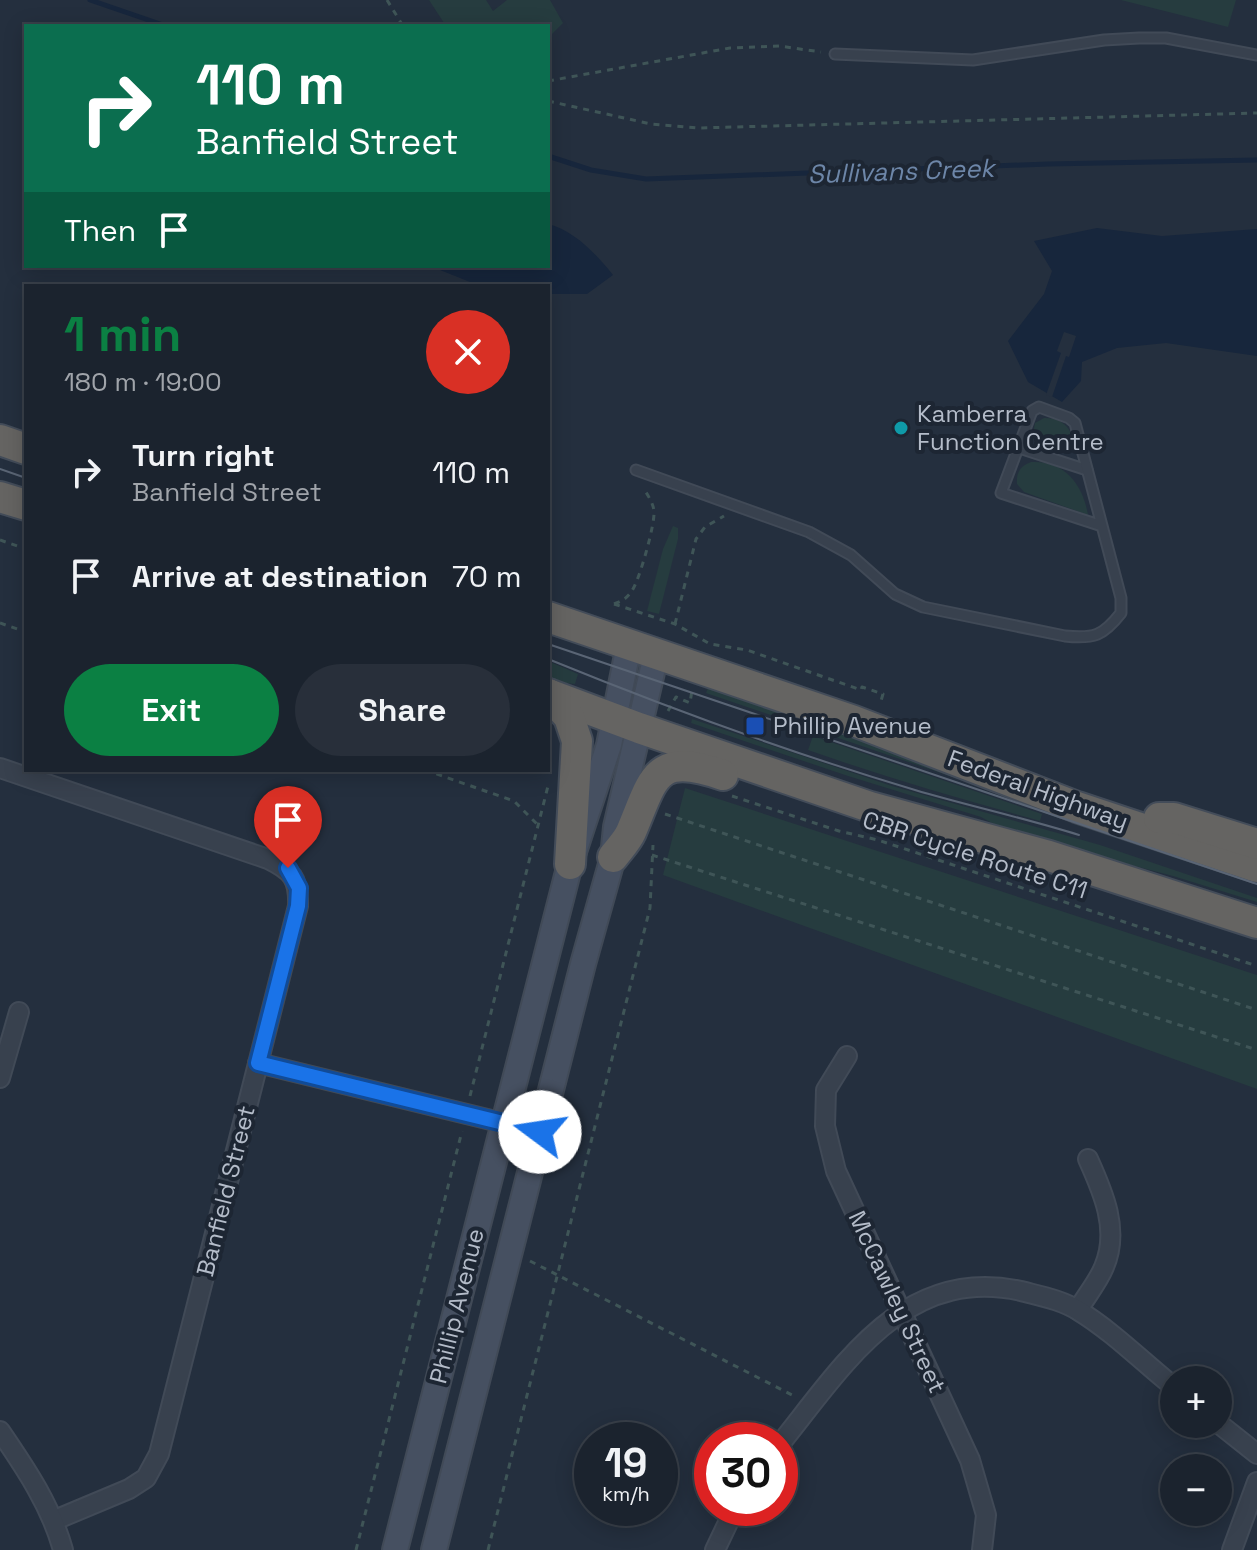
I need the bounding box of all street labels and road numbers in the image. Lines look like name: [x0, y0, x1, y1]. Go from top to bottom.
street label: Federal Highway: [944, 742, 1133, 837]
street label: CBR Cycle Route C11: [859, 804, 1091, 905]
street label: Banfield Street: [189, 1102, 262, 1280]
street label: McCawley Street: [842, 1206, 953, 1398]
street label: Phillip Avenue: [422, 1225, 491, 1387]

